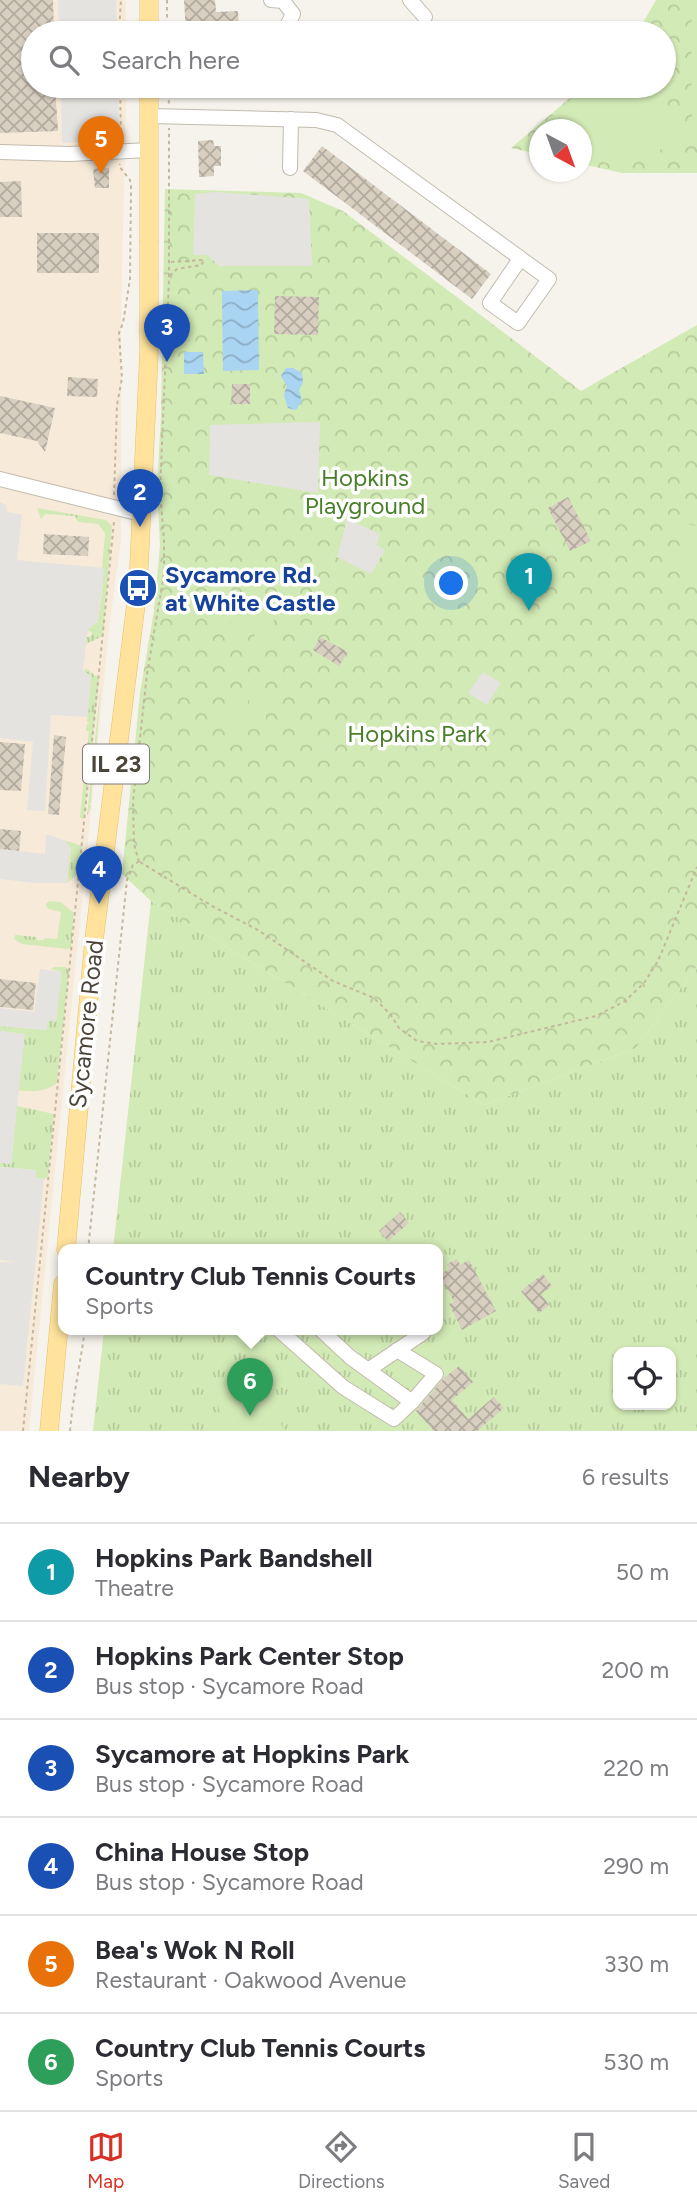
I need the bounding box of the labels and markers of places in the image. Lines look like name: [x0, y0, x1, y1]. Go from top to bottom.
pin: 5: [78, 116, 124, 174]
pin: 3: [144, 304, 190, 362]
pin: 2: [117, 469, 163, 527]
pin: 1: [506, 553, 552, 611]
place label: Sycamore Rd. at White Castle: [165, 560, 335, 617]
bus stop icon: Sycamore Rd. at White Castle: [117, 567, 159, 609]
pin: 4: [76, 846, 122, 904]
pin: 6: [227, 1358, 273, 1416]

